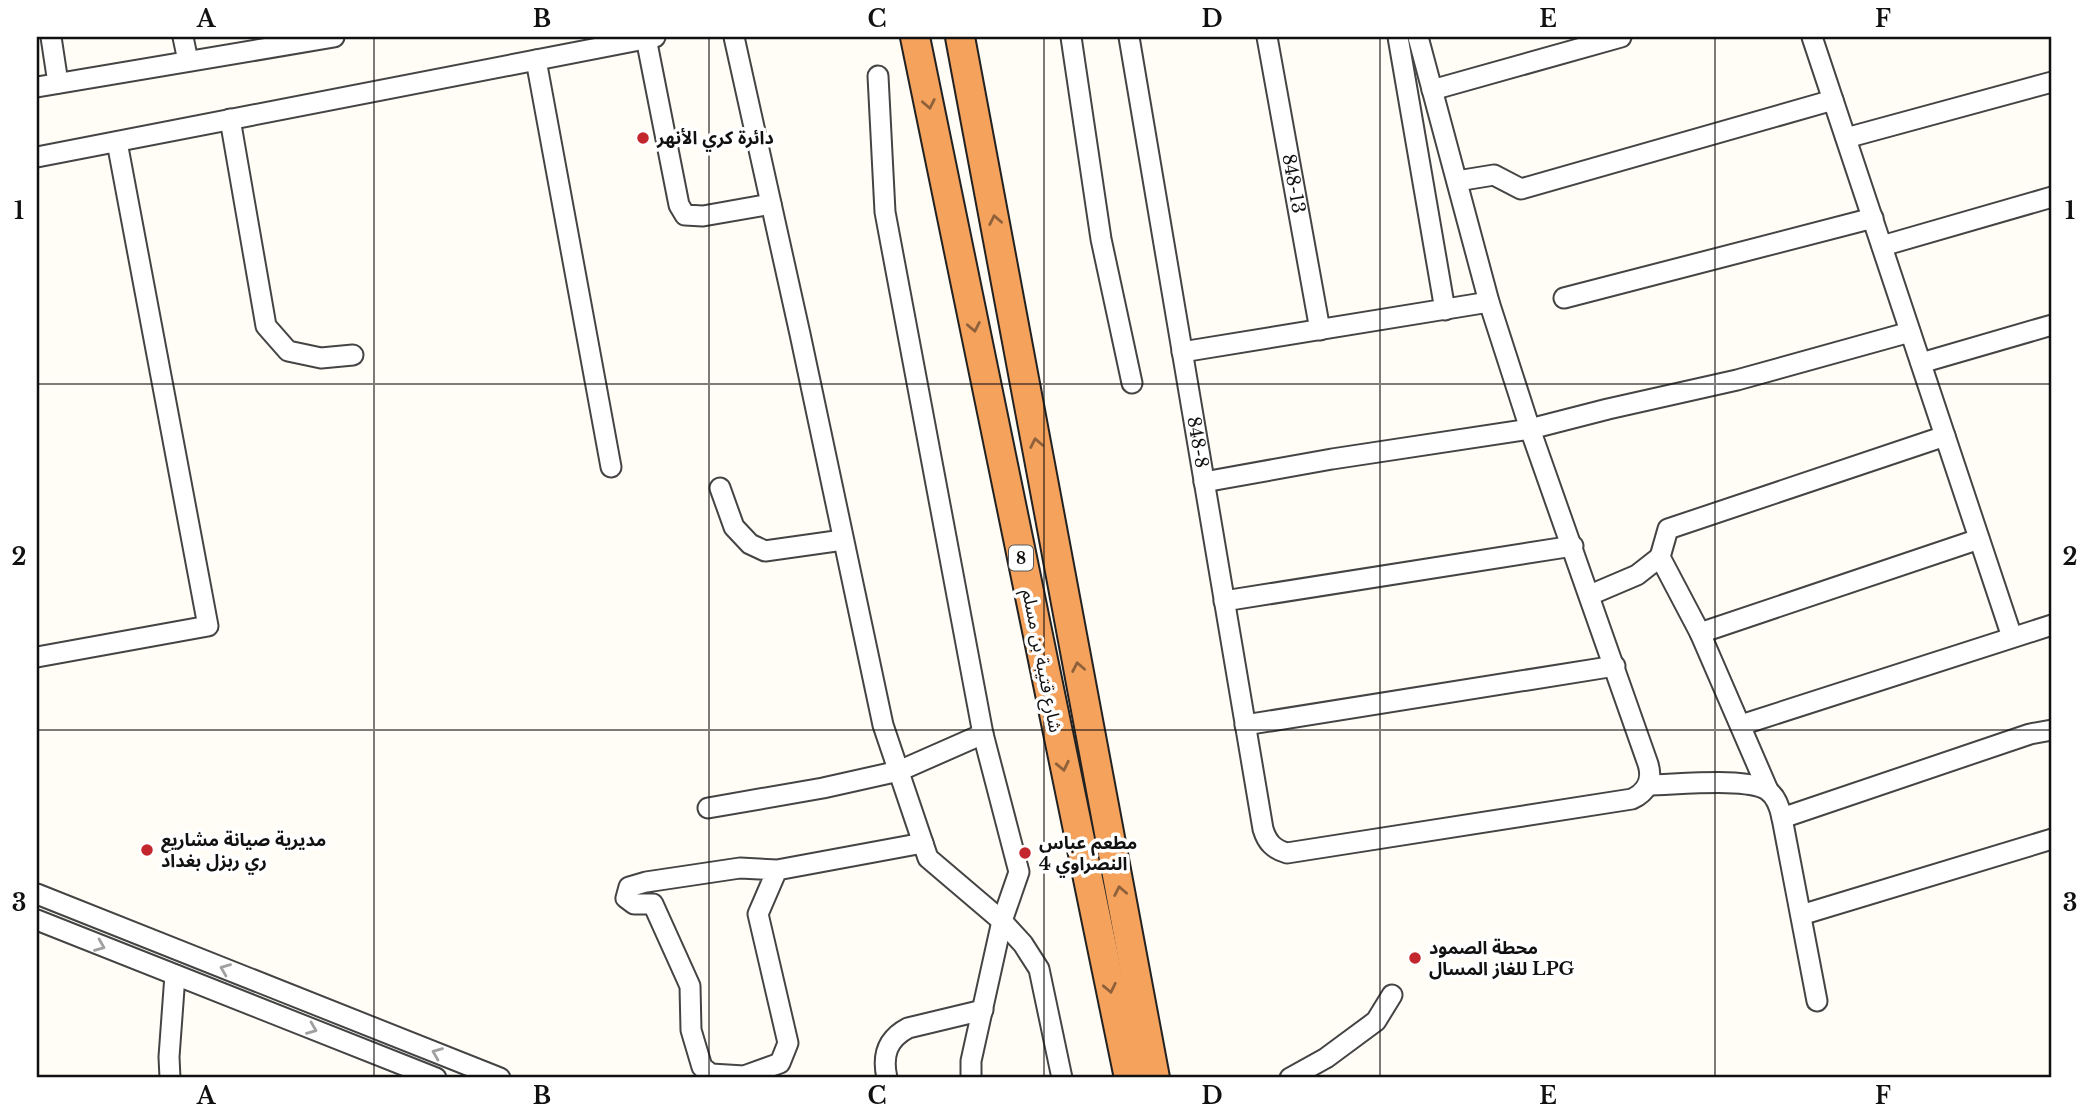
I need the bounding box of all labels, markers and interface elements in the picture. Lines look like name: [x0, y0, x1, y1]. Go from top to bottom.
text: A: [196, 5, 217, 33]
text: B: [533, 5, 551, 33]
text: C: [868, 5, 886, 33]
text: D: [1201, 5, 1223, 33]
text: E: [1539, 5, 1557, 33]
text: F: [1875, 5, 1891, 33]
one-way arrow: [921, 98, 936, 110]
place label: دائرة كري الأنهر: [656, 127, 774, 152]
marker: دائرة كري الأنهر: [635, 130, 651, 146]
street label: 848-13: [1277, 152, 1310, 215]
text: 1: [14, 197, 24, 225]
text: 1: [2065, 197, 2075, 225]
one-way arrow: [988, 214, 1003, 226]
one-way arrow: [966, 321, 981, 333]
street label: 848-8: [1182, 415, 1213, 470]
one-way arrow: [1030, 438, 1045, 450]
text: 2: [12, 543, 26, 571]
text: 2: [2063, 543, 2077, 571]
road number: 8: [1009, 545, 1033, 570]
street label: شارع قتيبة بن مسلم: [1014, 588, 1067, 735]
one-way arrow: [1071, 661, 1086, 673]
one-way arrow: [1055, 760, 1070, 772]
place label: مديرية صيانة مشاريع ري ربزل بغداد: [161, 829, 326, 875]
place label: مطعم عباس النصراوي 4: [1039, 832, 1137, 878]
marker: مديرية صيانة مشاريع ري ربزل بغداد: [139, 842, 155, 858]
marker: مطعم عباس النصراوي 4: [1017, 845, 1033, 861]
one-way arrow: [1113, 885, 1128, 897]
text: 3: [12, 889, 26, 917]
text: 3: [2063, 889, 2077, 917]
one-way arrow: [94, 937, 106, 951]
place label: محطة الصمود للغاز المسال LPG: [1429, 937, 1575, 980]
marker: محطة الصمود للغاز المسال LPG: [1407, 950, 1423, 966]
one-way arrow: [220, 963, 232, 977]
one-way arrow: [1101, 982, 1116, 994]
one-way arrow: [305, 1021, 317, 1035]
one-way arrow: [431, 1047, 444, 1061]
text: A: [196, 1082, 217, 1110]
text: B: [533, 1082, 551, 1110]
text: C: [868, 1082, 886, 1110]
text: D: [1201, 1082, 1223, 1110]
text: E: [1539, 1082, 1557, 1110]
text: F: [1875, 1082, 1891, 1110]

